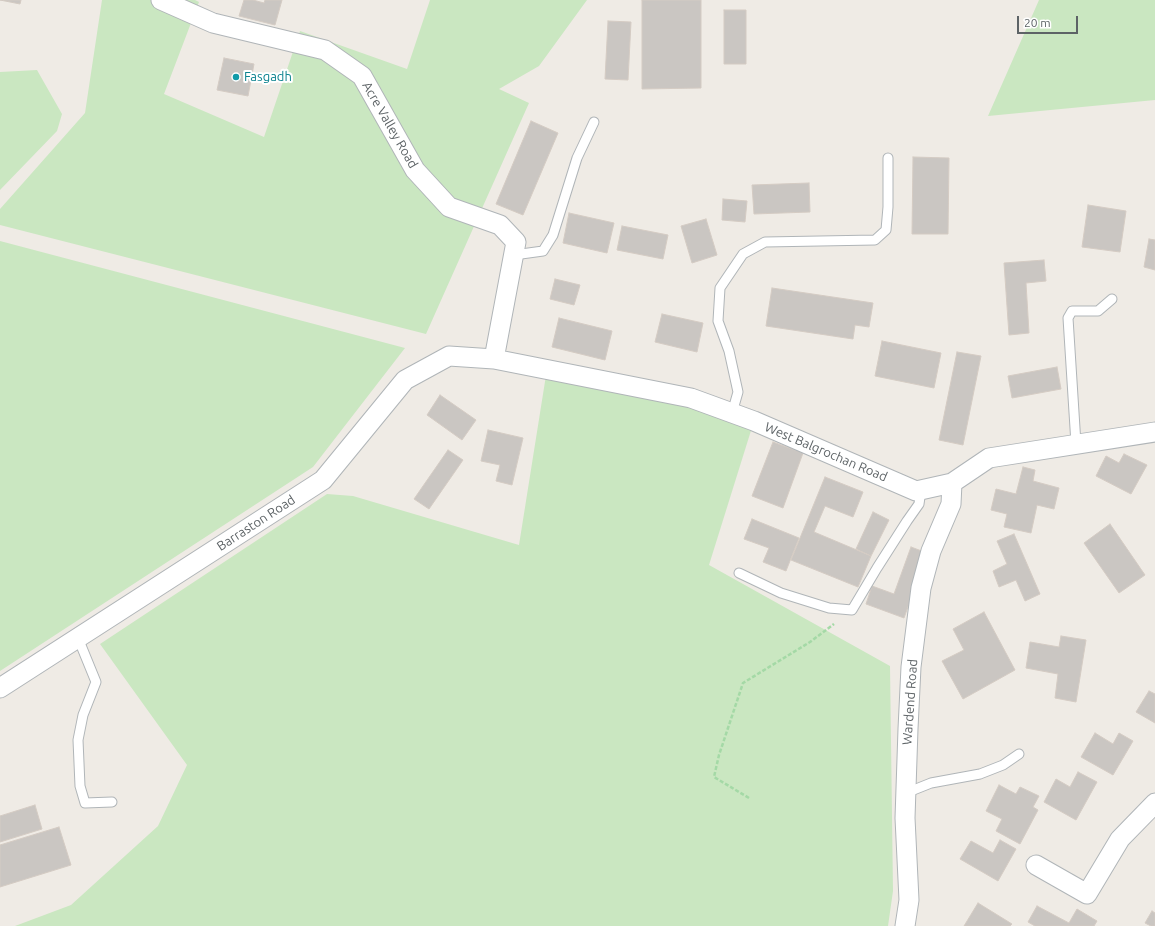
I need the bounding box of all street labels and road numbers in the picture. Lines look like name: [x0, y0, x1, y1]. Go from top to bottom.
street label: Acre Valley Road: [359, 79, 421, 171]
street label: West Balgrochan Road: [762, 419, 890, 485]
street label: Barraston Road: [214, 492, 298, 554]
street label: Wardend Road: [899, 659, 921, 745]

